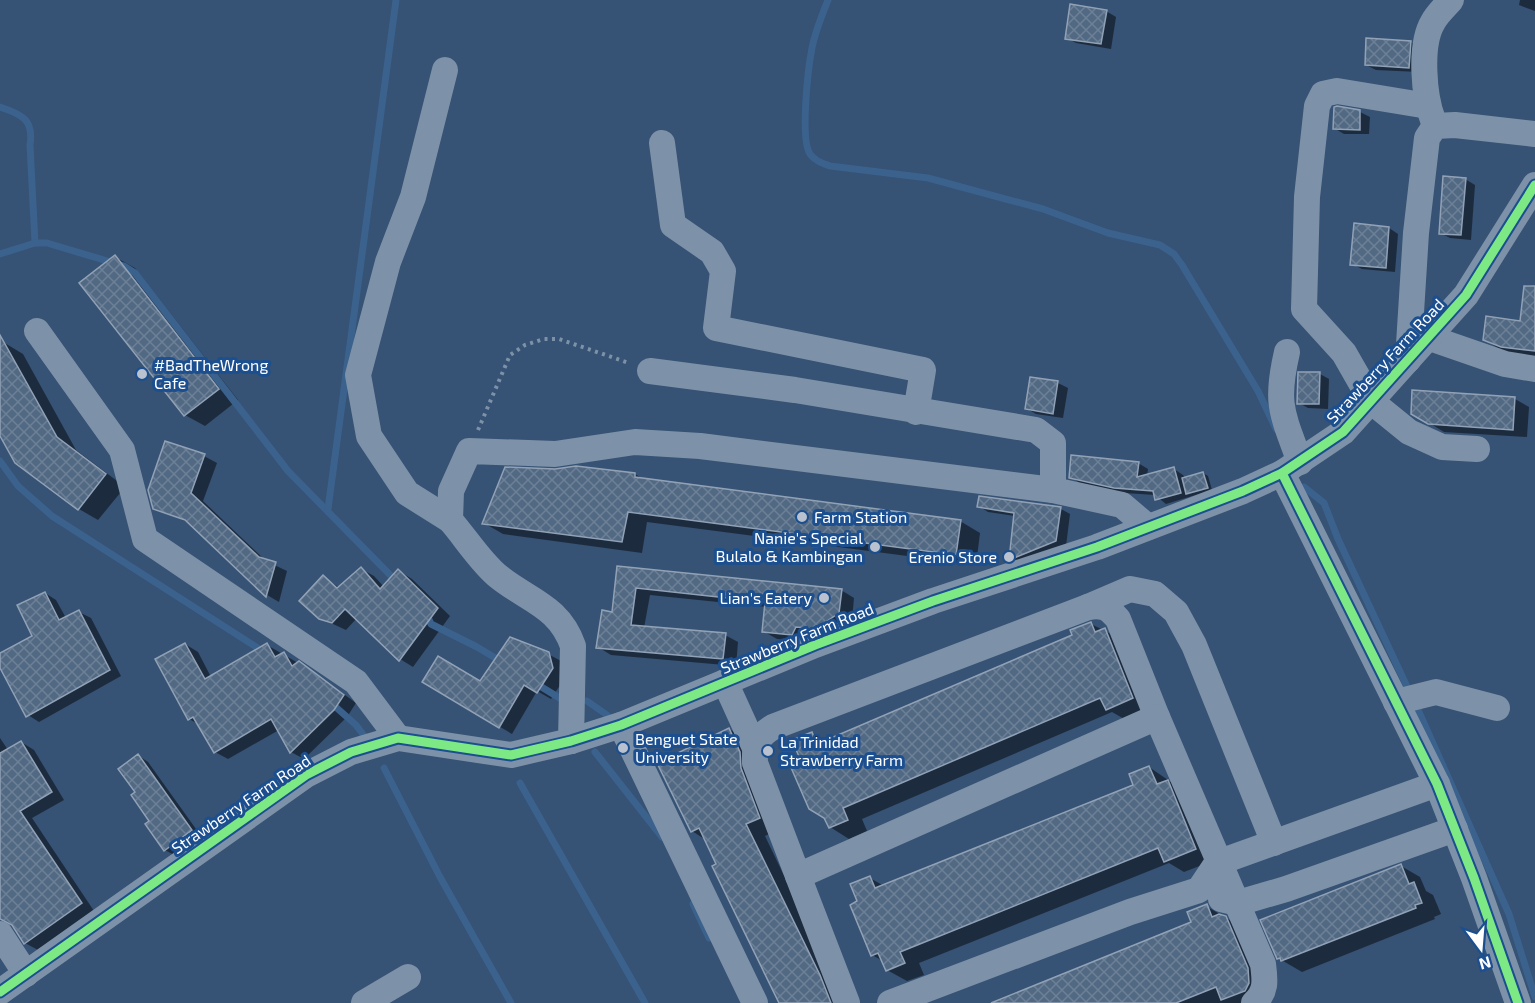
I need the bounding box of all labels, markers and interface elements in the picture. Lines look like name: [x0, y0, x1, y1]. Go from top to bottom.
street label: Strawberry Farm Road: [1322, 294, 1447, 427]
place label: #BadTheWrong Cafe: [154, 355, 268, 392]
marker: #BadTheWrong Cafe: [135, 367, 149, 381]
place label: Farm Station: [814, 507, 907, 526]
marker: Farm Station: [795, 510, 809, 524]
place label: Nanie's Special Bulalo & Kambingan: [716, 528, 863, 565]
marker: Nanie's Special Bulalo & Kambingan: [868, 540, 882, 554]
place label: Erenio Store: [908, 547, 997, 566]
marker: Erenio Store: [1002, 550, 1016, 564]
place label: Lian's Eatery: [720, 588, 813, 607]
marker: Lian's Eatery: [817, 591, 831, 605]
street label: Strawberry Farm Road: [717, 598, 876, 677]
place label: Benguet State University: [635, 729, 738, 766]
place label: La Trinidad Strawberry Farm: [780, 732, 903, 769]
marker: Benguet State University: [616, 741, 630, 755]
marker: La Trinidad Strawberry Farm: [761, 744, 775, 758]
street label: Strawberry Farm Road: [168, 750, 314, 857]
north arrow: [1451, 919, 1511, 979]
text: N: [1477, 953, 1493, 975]

